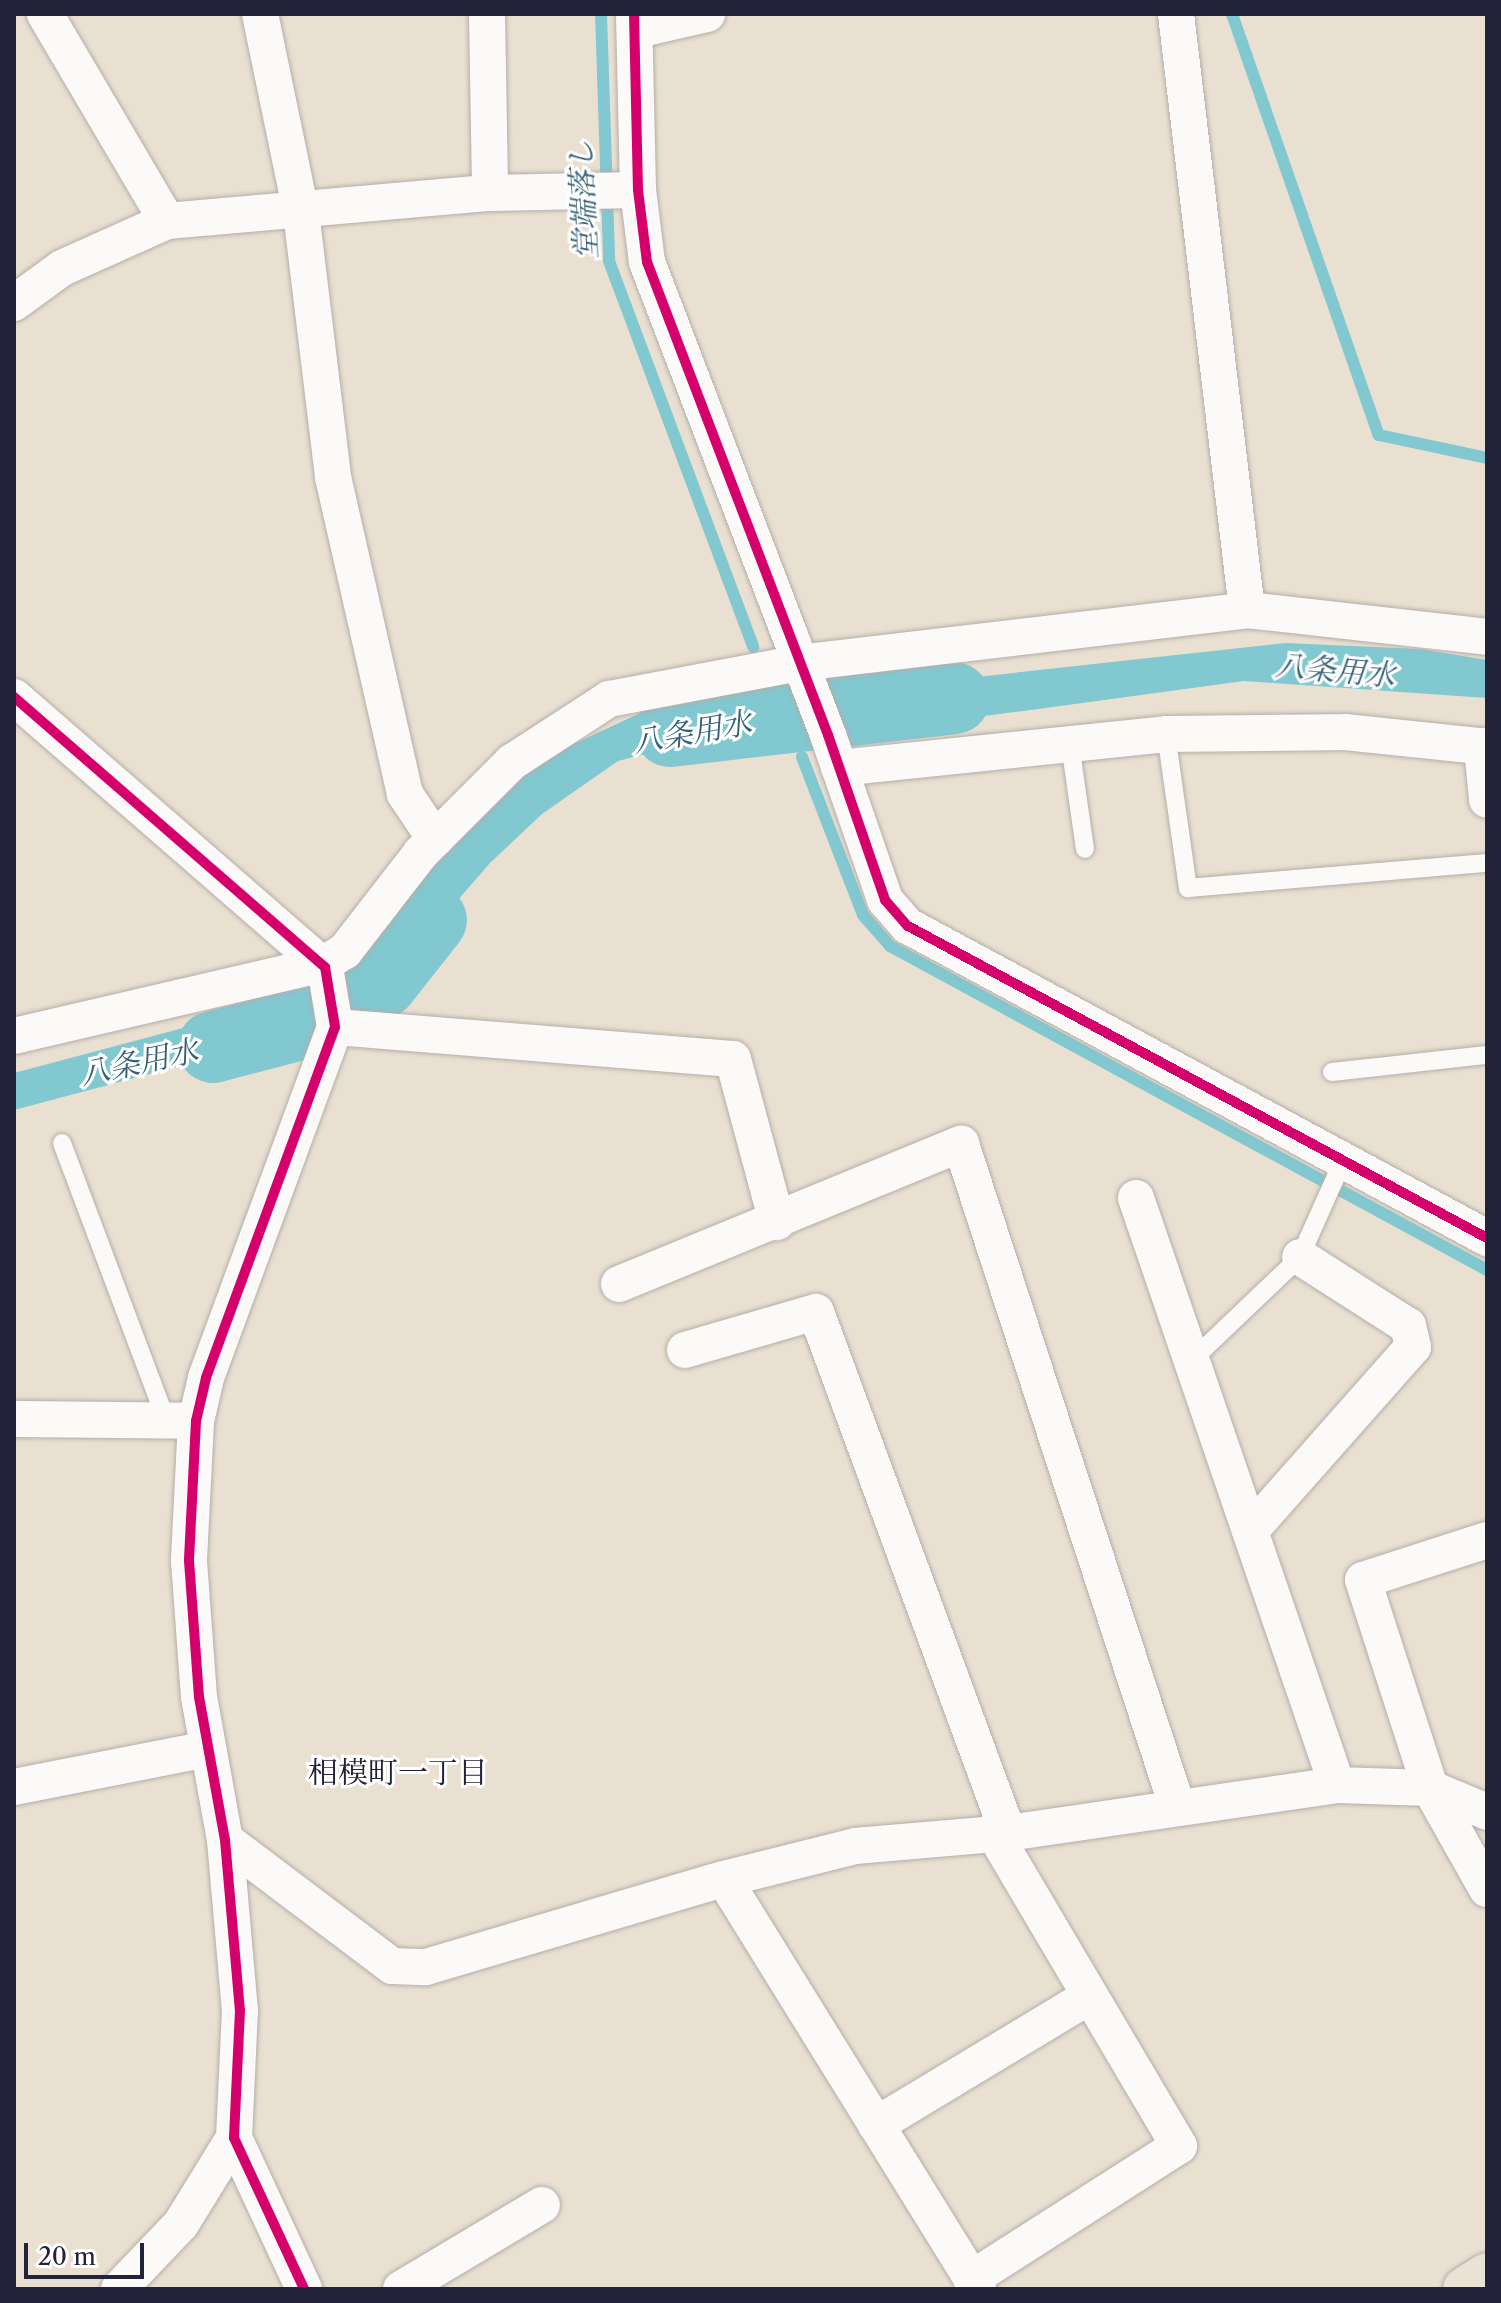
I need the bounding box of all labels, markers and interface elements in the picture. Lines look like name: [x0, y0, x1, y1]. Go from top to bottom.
water label: 堂端落し: [563, 139, 605, 261]
water label: 八条用水: [1274, 648, 1396, 694]
water label: 八条用水: [630, 705, 754, 761]
water label: 八条用水: [77, 1033, 201, 1093]
district label: 相模町一丁目: [308, 1755, 488, 1791]
scale bar: [28, 2227, 148, 2277]
text: 20 m: [38, 2242, 96, 2271]

